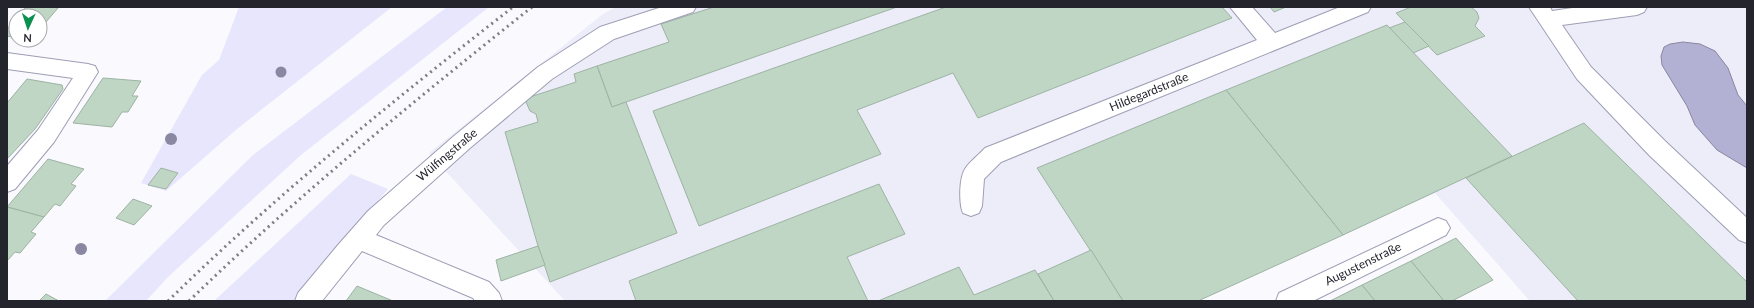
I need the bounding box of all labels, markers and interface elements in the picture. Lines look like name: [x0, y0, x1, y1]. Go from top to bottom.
north arrow: [8, 8, 48, 48]
text: N: [23, 32, 32, 45]
street label: Hildegardstraße: [1107, 69, 1191, 114]
street label: Wülfingstraße: [413, 125, 480, 184]
street label: Augustenstraße: [1322, 239, 1403, 289]

